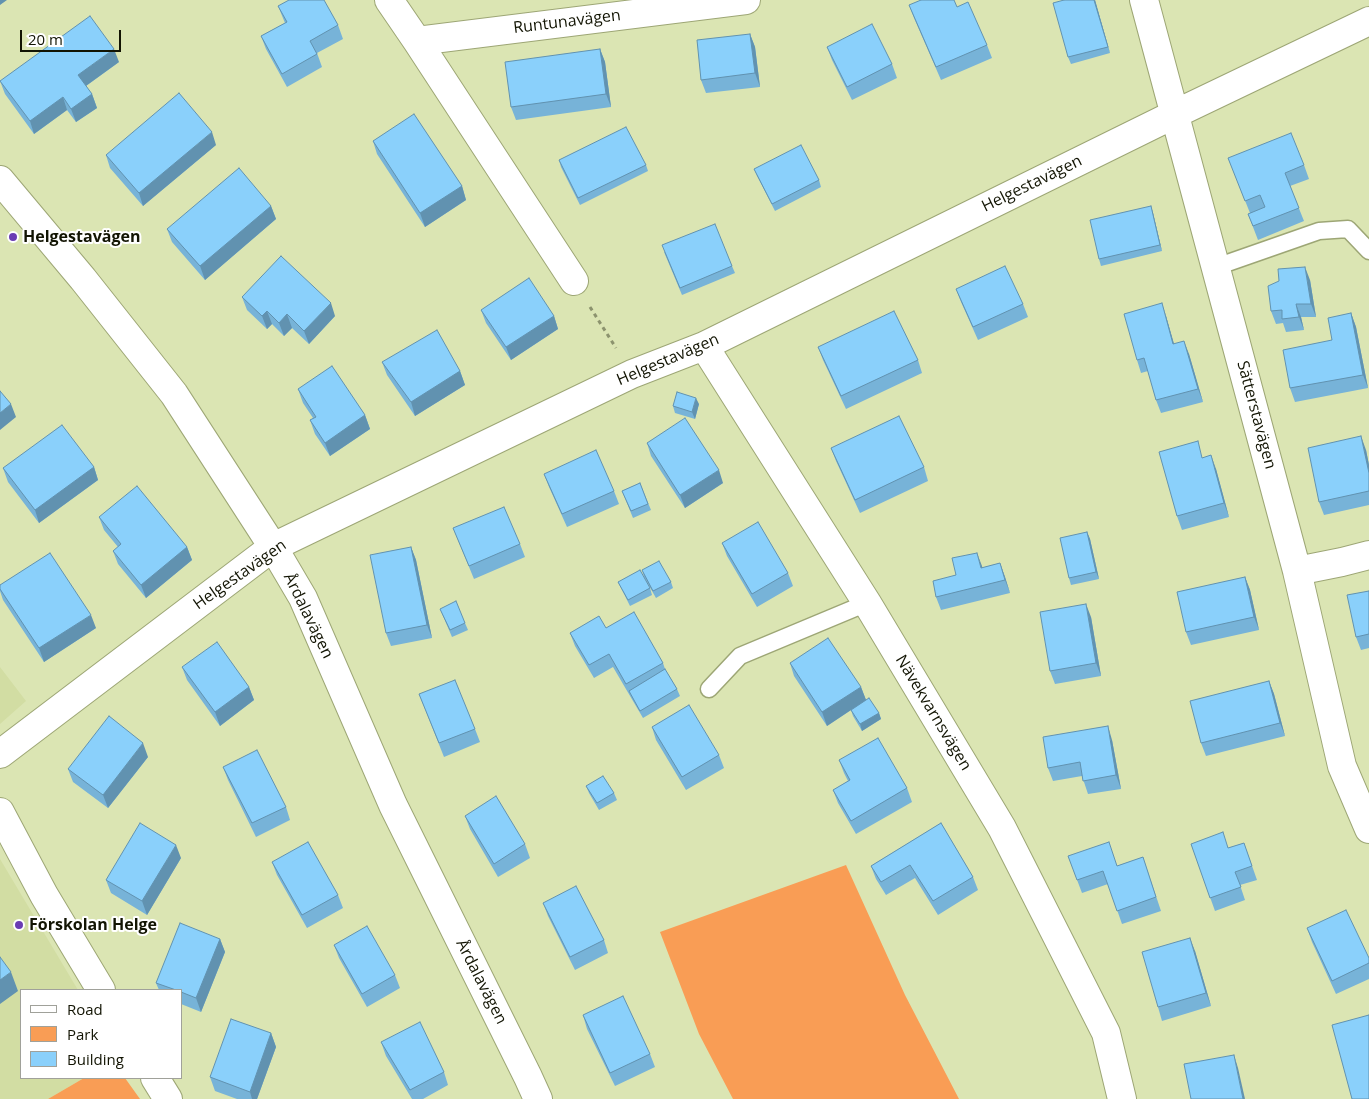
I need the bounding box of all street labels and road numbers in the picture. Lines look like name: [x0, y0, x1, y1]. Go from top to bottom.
street label: Runtunavägen: [512, 6, 622, 38]
street label: Helgestavägen: [979, 151, 1085, 217]
street label: Helgestavägen: [614, 330, 722, 390]
street label: Sätterstavägen: [1232, 359, 1280, 471]
street label: Helgestavägen: [190, 536, 290, 614]
street label: Årdalavägen: [279, 570, 337, 662]
street label: Nävekvarnsvägen: [891, 652, 975, 774]
street label: Årdalavägen: [451, 936, 511, 1028]

